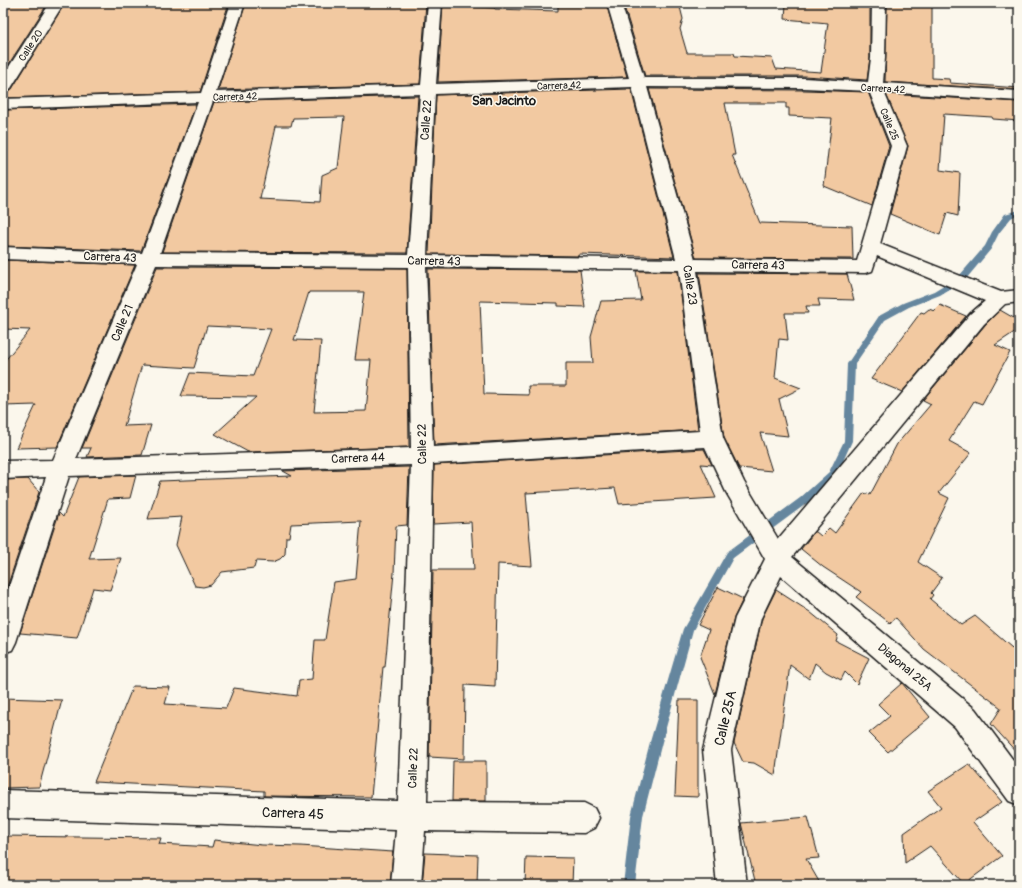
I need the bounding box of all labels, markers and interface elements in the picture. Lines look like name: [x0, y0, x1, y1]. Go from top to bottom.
street label: Calle 20: [16, 27, 46, 64]
street label: Carrera 42: [537, 79, 582, 93]
street label: Carrera 42: [860, 82, 906, 96]
street label: Carrera 42: [213, 90, 258, 104]
district label: San Jacinto: [472, 93, 536, 109]
street label: Calle 22: [418, 99, 435, 141]
street label: Calle 25: [877, 107, 901, 142]
street label: Carrera 43: [83, 249, 137, 266]
street label: Carrera 43: [407, 254, 461, 269]
street label: Carrera 43: [731, 258, 785, 273]
street label: Calle 23: [679, 264, 700, 306]
street label: Calle 21: [108, 302, 137, 344]
street label: Calle 22: [415, 423, 430, 464]
street label: Carrera 44: [331, 450, 385, 467]
street label: Diagonal 25A: [874, 640, 935, 695]
street label: Calle 25A: [711, 689, 740, 747]
street label: Calle 22: [405, 747, 422, 789]
street label: Carrera 45: [262, 804, 324, 823]

